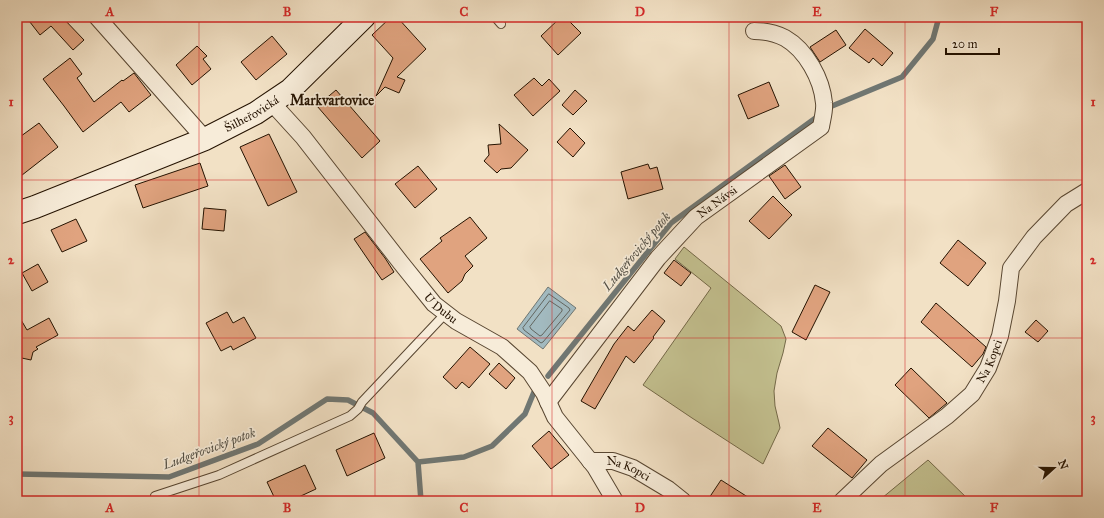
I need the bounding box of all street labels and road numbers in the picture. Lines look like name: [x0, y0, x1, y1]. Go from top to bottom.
street label: Šilheřovická: [221, 92, 282, 135]
street label: Na Návsi: [694, 182, 740, 221]
street label: U Dubu: [421, 290, 461, 327]
street label: Na Kopci: [973, 337, 1005, 386]
street label: Na Kopci: [607, 454, 654, 484]

